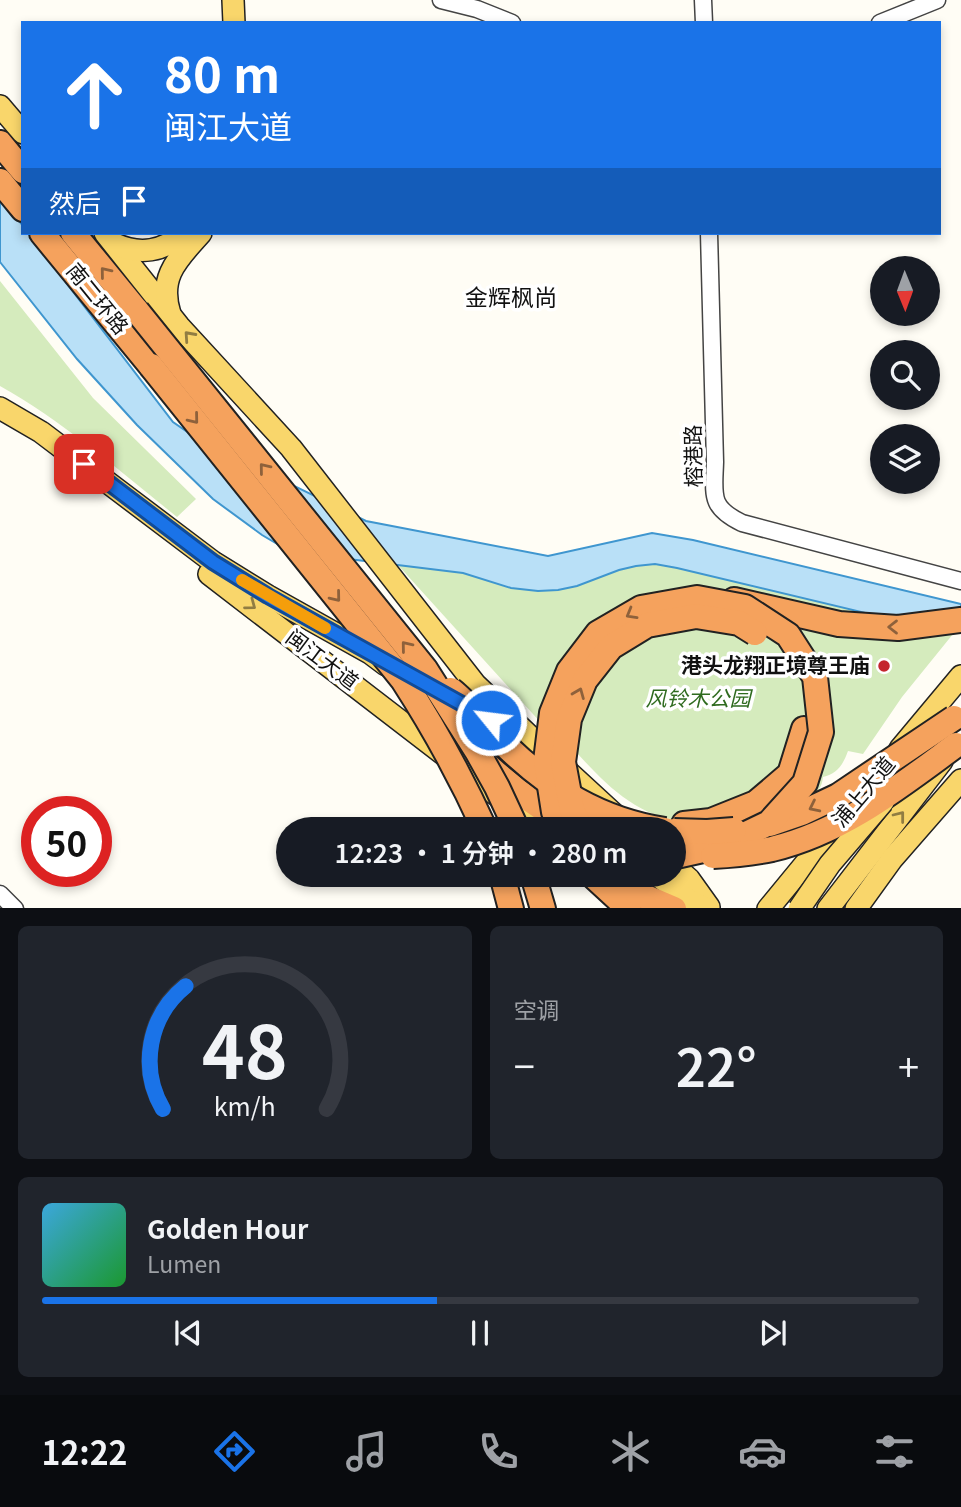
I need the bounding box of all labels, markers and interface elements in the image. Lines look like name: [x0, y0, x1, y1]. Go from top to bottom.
text: 80 m: [164, 36, 280, 107]
icon: ahead: [49, 49, 140, 140]
text: 闽江大道: [164, 102, 292, 148]
icon: arrive: [115, 182, 153, 220]
text: 然后: [49, 183, 101, 220]
street label: 南二环路: [60, 256, 137, 340]
north arrow: [870, 256, 940, 326]
map controls: [870, 256, 940, 494]
one-way arrow: [101, 267, 113, 280]
district label: 金辉枫尚: [465, 279, 557, 313]
one-way arrow: [184, 332, 197, 345]
button: search: [870, 340, 940, 410]
one-way arrow: [185, 412, 198, 424]
street label: 榕港路: [676, 424, 708, 488]
button: layers: [870, 424, 940, 494]
pin: [54, 434, 114, 494]
icon: arrive: [65, 445, 103, 483]
one-way arrow: [259, 464, 272, 476]
one-way arrow: [327, 589, 340, 601]
one-way arrow: [243, 597, 255, 610]
one-way arrow: [625, 605, 638, 618]
one-way arrow: [887, 619, 898, 635]
street label: 闽江大道: [281, 621, 366, 696]
one-way arrow: [402, 641, 414, 654]
place label: 港头龙翔正境尊王庙: [681, 649, 870, 679]
marker: 港头龙翔正境尊王庙: [876, 658, 892, 674]
park label: 风铃木公园: [646, 682, 753, 712]
position arrow: [454, 683, 528, 757]
one-way arrow: [571, 688, 585, 701]
street label: 浦上大道: [824, 749, 901, 833]
speed limit sign: 50: [21, 796, 112, 887]
one-way arrow: [809, 799, 821, 813]
one-way arrow: [891, 811, 904, 824]
text: 12:23 · 1 分钟 · 280 m: [335, 833, 627, 870]
text: 空调: [514, 992, 560, 1026]
text: 48: [202, 995, 288, 1100]
text: 22°: [676, 1027, 757, 1102]
text: −: [514, 1037, 535, 1092]
text: +: [898, 1037, 919, 1092]
text: km/h: [214, 1086, 276, 1122]
text: Golden Hour: [147, 1209, 308, 1246]
text: Lumen: [147, 1246, 221, 1280]
icon: previous: [169, 1314, 207, 1352]
icon: pause: [461, 1314, 499, 1352]
icon: next: [754, 1314, 792, 1352]
icon: directions: [210, 1427, 259, 1476]
icon: music: [342, 1427, 391, 1476]
icon: phone: [474, 1427, 523, 1476]
icon: climate: [606, 1427, 655, 1476]
icon: car: [738, 1427, 787, 1476]
icon: filters: [870, 1427, 919, 1476]
text: 12:22: [42, 1428, 127, 1474]

